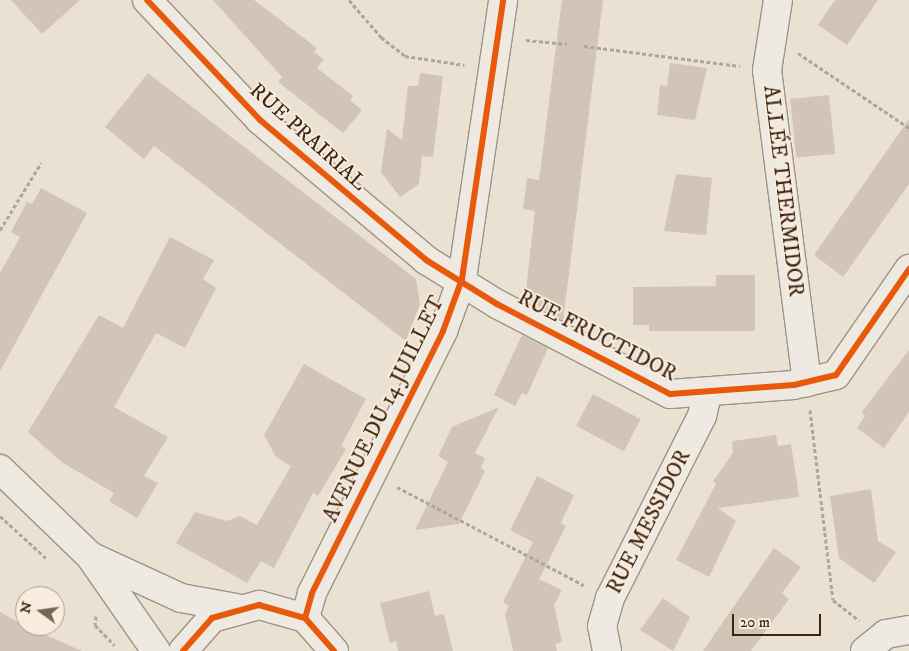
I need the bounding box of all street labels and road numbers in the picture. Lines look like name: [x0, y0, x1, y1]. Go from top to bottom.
street label: RUE PRAIRIAL: [244, 78, 372, 196]
street label: ALLÉE THERMIDOR: [758, 84, 808, 298]
street label: RUE FRUCTIDOR: [513, 285, 681, 387]
street label: AVENUE DU 14 JUILLET: [318, 292, 450, 526]
street label: RUE MESSIDOR: [602, 446, 696, 598]

